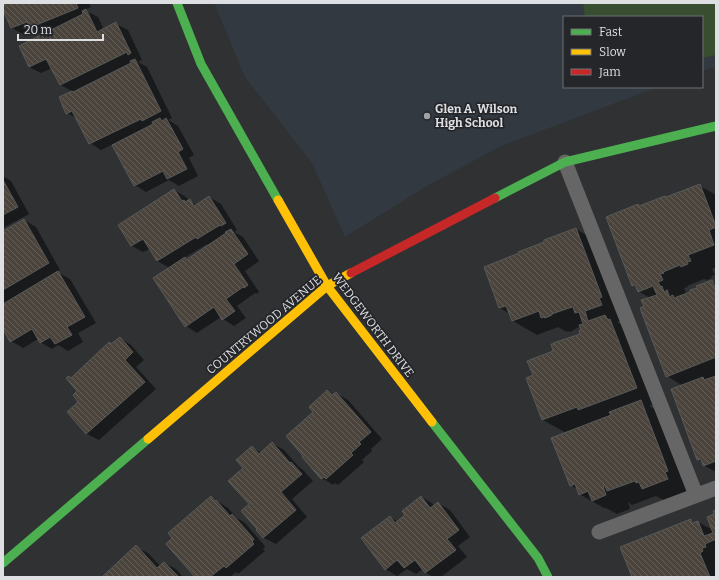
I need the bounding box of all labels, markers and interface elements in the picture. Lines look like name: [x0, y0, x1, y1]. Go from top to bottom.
scale bar: [18, 16, 103, 42]
legend: [563, 16, 703, 88]
text: 20 m: [24, 23, 53, 37]
text: Fast: [599, 25, 623, 39]
text: Slow: [599, 45, 626, 59]
text: Jam: [598, 65, 621, 79]
place label: Glen A. Wilson High School: [435, 102, 518, 130]
marker: Glen A. Wilson High School: [422, 111, 432, 121]
street label: WEDGEWORTH DRIVE: [329, 270, 417, 380]
street label: COUNTRYWOOD AVENUE: [204, 273, 324, 377]

